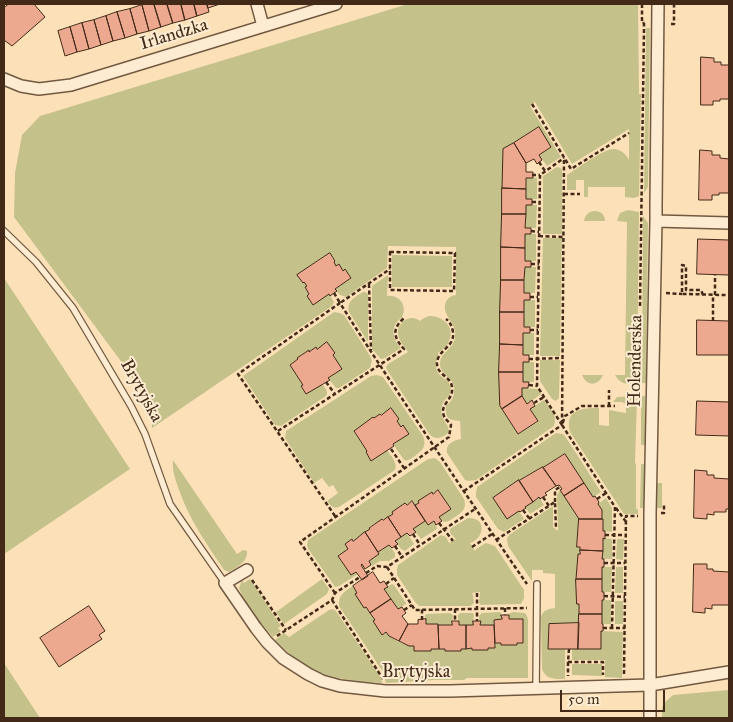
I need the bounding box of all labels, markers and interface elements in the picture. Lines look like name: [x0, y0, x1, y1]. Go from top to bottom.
street label: Irlandzka: [137, 14, 211, 56]
street label: Holenderska: [624, 315, 648, 407]
street label: Brytyjska: [115, 356, 167, 426]
street label: Brytyjska: [382, 662, 450, 684]
scale bar: [563, 680, 668, 712]
text: 50 m: [568, 690, 600, 708]

